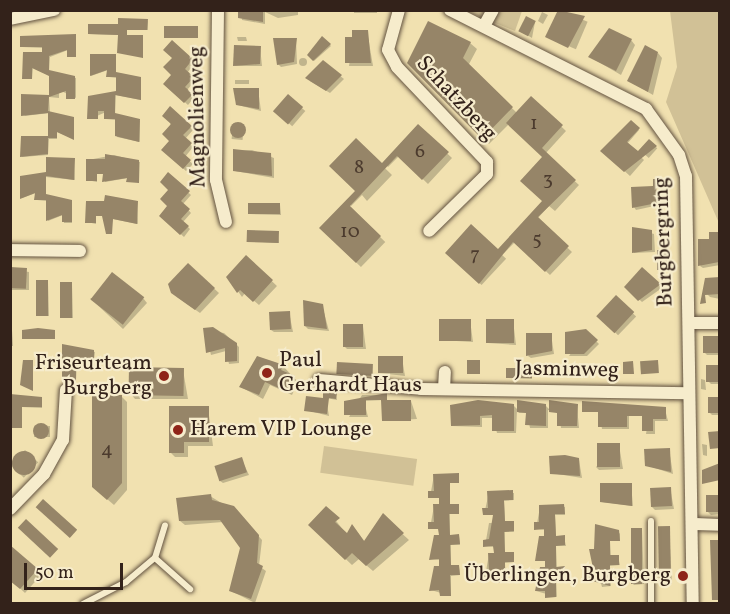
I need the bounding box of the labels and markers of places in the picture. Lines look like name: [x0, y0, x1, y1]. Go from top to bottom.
place label: Paul Gerhardt Haus: [279, 347, 422, 398]
place label: Friseurteam Burgberg: [35, 350, 152, 402]
marker: Paul Gerhardt Haus: [260, 366, 274, 380]
marker: Friseurteam Burgberg: [157, 369, 171, 383]
place label: Harem VIP Lounge: [190, 417, 372, 443]
marker: Harem VIP Lounge: [171, 423, 185, 437]
place label: Überlingen, Burgberg: [464, 563, 671, 589]
marker: Überlingen, Burgberg: [676, 569, 690, 583]

